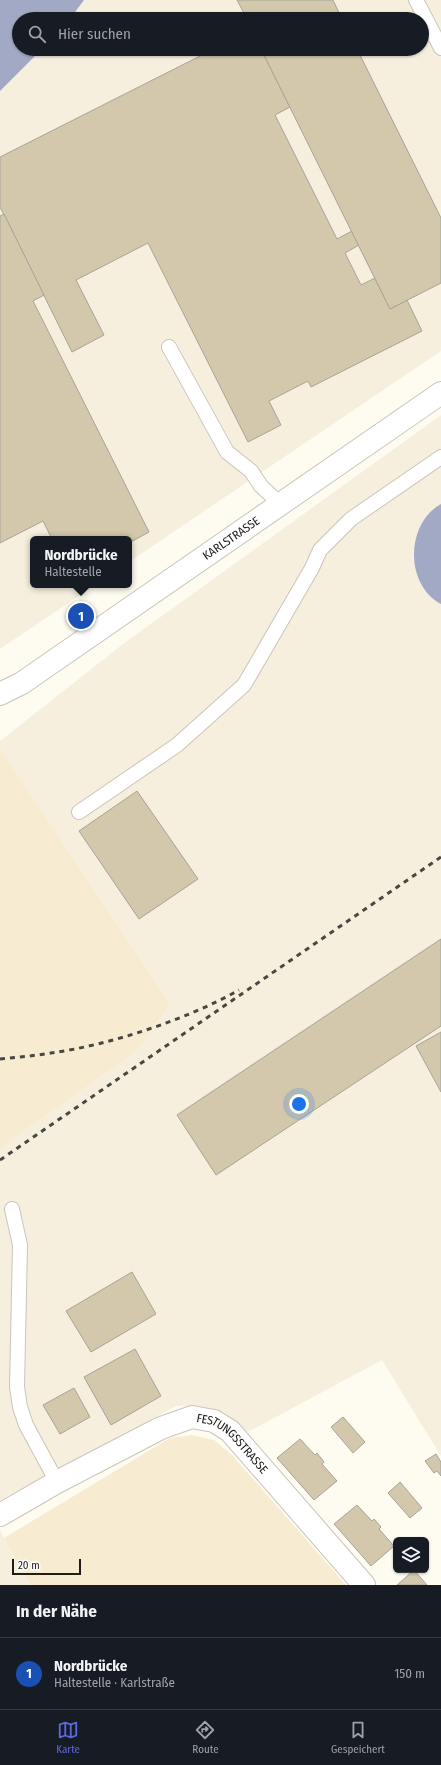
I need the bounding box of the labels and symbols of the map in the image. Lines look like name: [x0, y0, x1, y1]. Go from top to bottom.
street label: KARLSTRASSE: [200, 514, 263, 563]
pin: 1: [68, 601, 94, 631]
your location: [289, 1094, 309, 1114]
street label: FESTUNGSSTRASSE: [195, 1411, 271, 1477]
scale bar: [12, 1557, 81, 1576]

